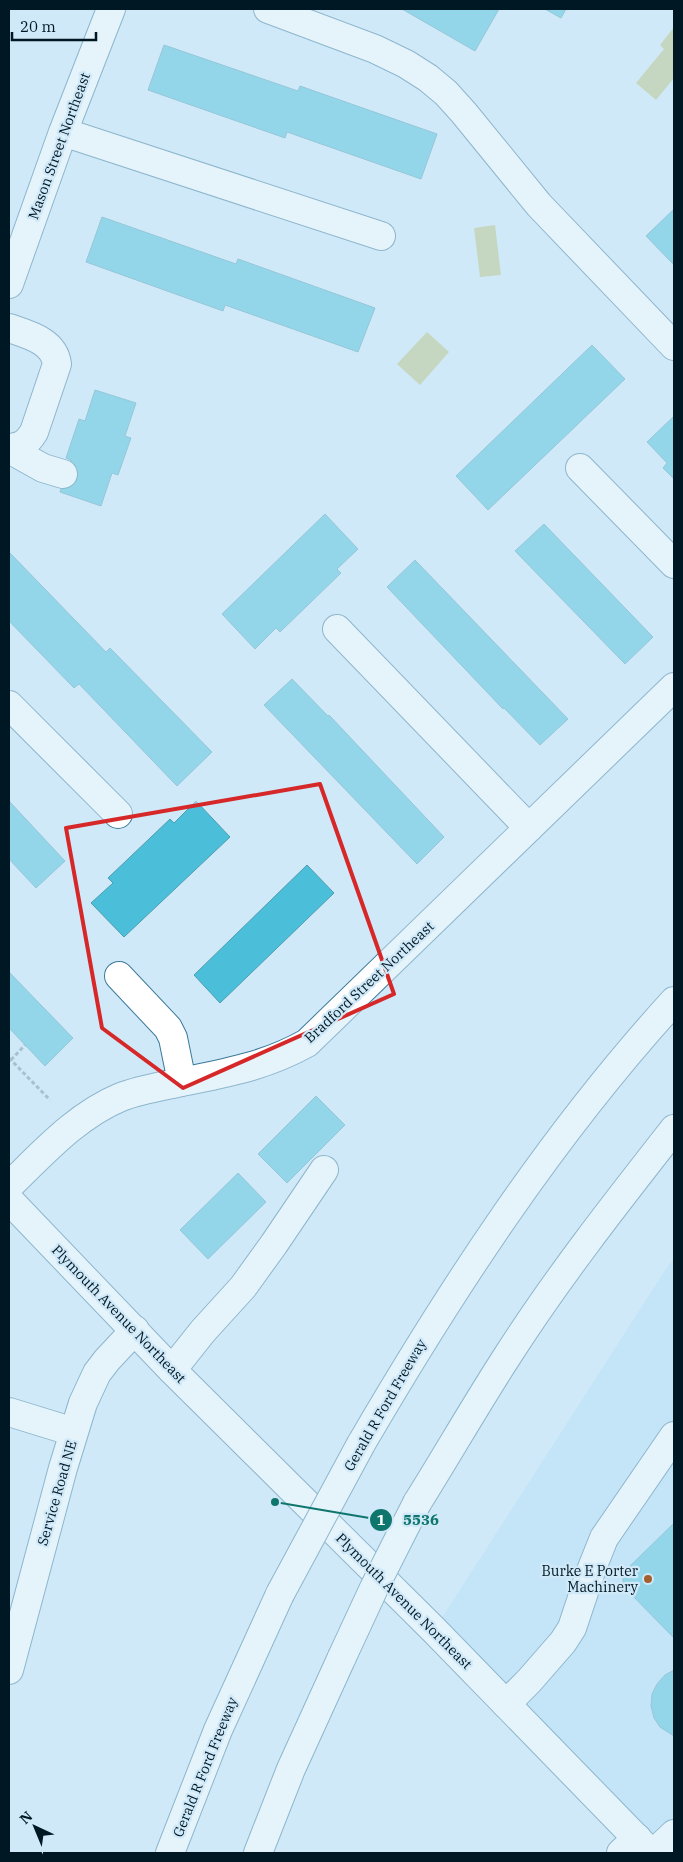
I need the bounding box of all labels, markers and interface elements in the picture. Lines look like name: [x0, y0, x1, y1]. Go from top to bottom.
scale bar: [12, 10, 96, 42]
text: 20 m: [20, 17, 56, 36]
street label: Mason Street Northeast: [24, 70, 94, 222]
street label: Bradford Street Northeast: [300, 917, 438, 1047]
street label: Plymouth Avenue Northeast: [48, 1241, 190, 1387]
street label: Gerald R Ford Freeway: [340, 1335, 430, 1474]
street label: Service Road NE: [33, 1438, 81, 1548]
callout: 5536: [368, 1505, 449, 1535]
text: 1: [376, 1510, 386, 1529]
text: 5536: [403, 1510, 439, 1529]
street label: Plymouth Avenue Northeast: [332, 1529, 476, 1673]
place label: Burke E Porter Machinery: [542, 1562, 639, 1596]
marker: Burke E Porter Machinery: [642, 1573, 654, 1585]
street label: Gerald R Ford Freeway: [169, 1694, 242, 1840]
north arrow: [10, 1802, 60, 1852]
text: N: [16, 1807, 36, 1828]

